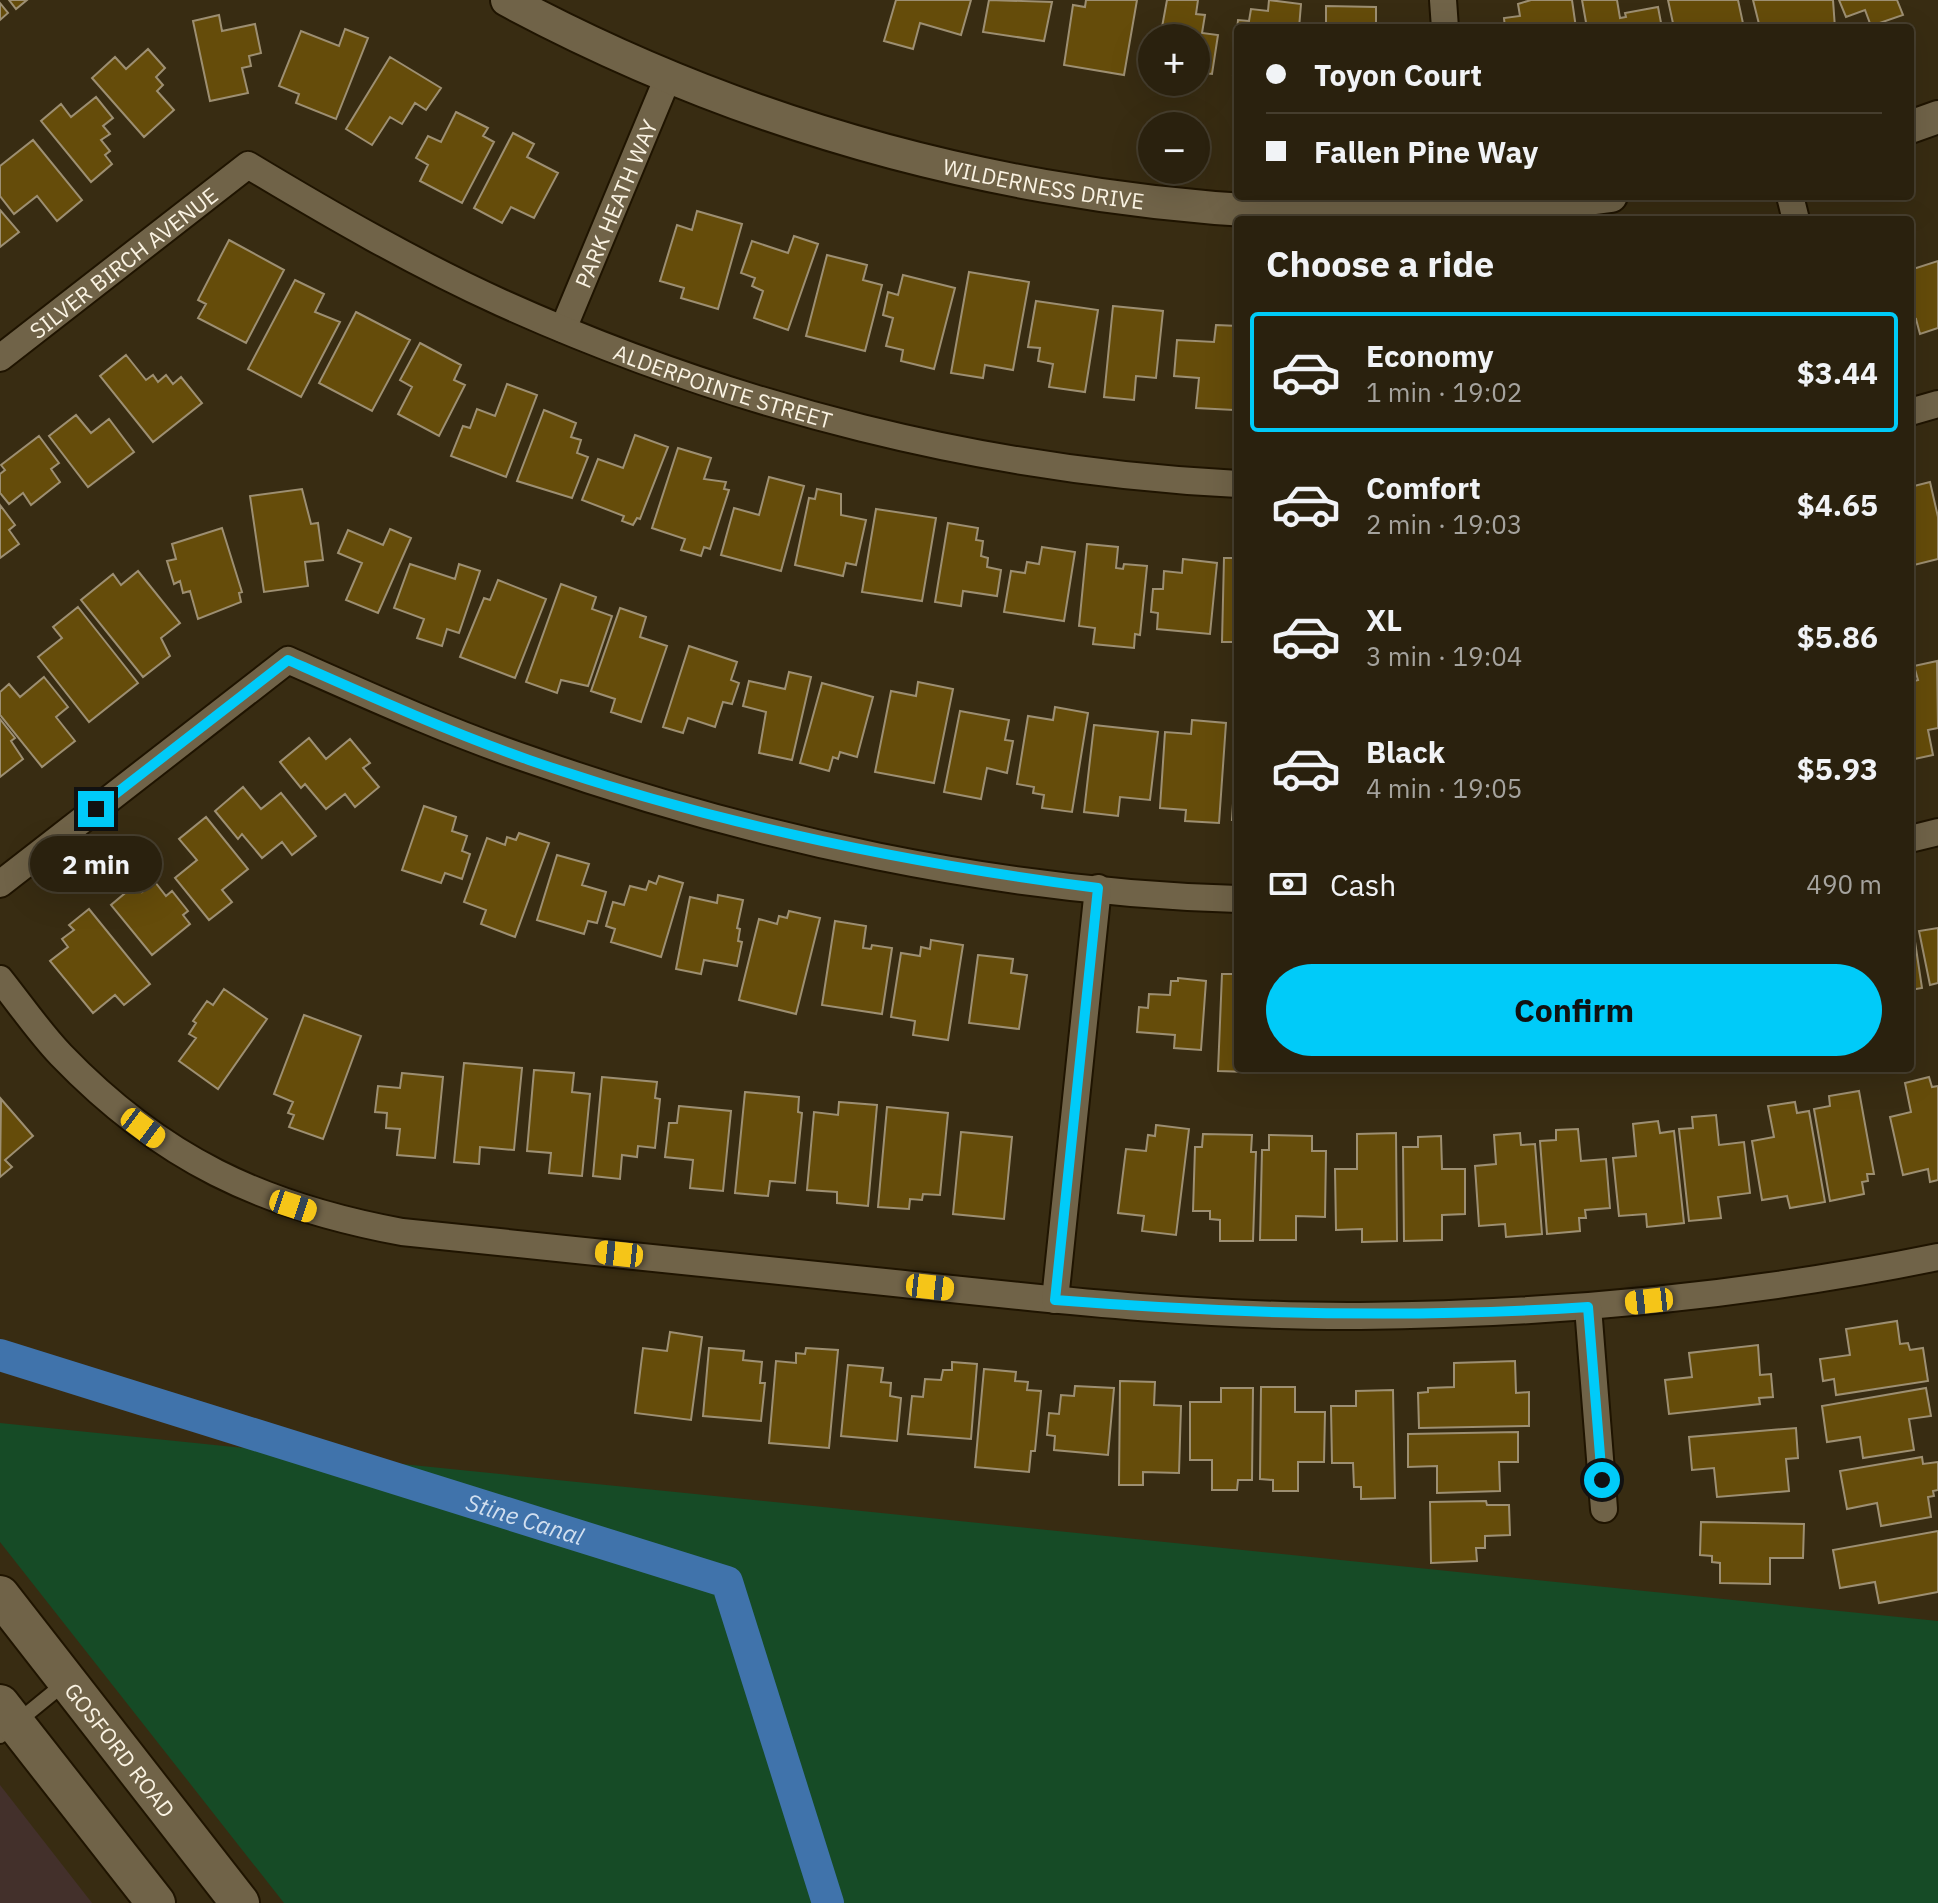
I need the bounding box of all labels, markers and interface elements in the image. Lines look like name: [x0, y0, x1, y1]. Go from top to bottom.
map controls: [1138, 24, 1210, 184]
button: +: [1138, 24, 1210, 96]
text: Toyon Court: [1314, 55, 1482, 94]
button: −: [1138, 112, 1210, 184]
street label: PARK HEATH WAY: [567, 115, 663, 292]
text: Fallen Pine Way: [1314, 132, 1538, 171]
street label: WILDERNESS DRIVE: [940, 151, 1146, 215]
street label: SILVER BIRCH AVENUE: [23, 180, 223, 345]
text: Choose a ride: [1266, 240, 1494, 287]
icon: car: [1270, 336, 1342, 408]
text: Economy: [1366, 336, 1494, 375]
street label: ALDERPOINTE STREET: [610, 337, 836, 434]
text: $3.44: [1797, 353, 1878, 392]
text: 1 min · 19:02: [1366, 375, 1522, 409]
icon: car: [1270, 468, 1342, 540]
text: Comfort: [1366, 468, 1481, 507]
text: $4.65: [1797, 485, 1878, 524]
text: 2 min · 19:03: [1366, 507, 1522, 541]
icon: car: [1270, 600, 1342, 672]
text: XL: [1366, 600, 1402, 639]
text: $5.86: [1797, 617, 1878, 656]
text: 3 min · 19:04: [1366, 639, 1522, 673]
icon: car: [1270, 732, 1342, 804]
text: Black: [1366, 732, 1445, 771]
text: $5.93: [1797, 749, 1878, 788]
text: 4 min · 19:05: [1366, 771, 1522, 805]
route end: [78, 791, 114, 827]
callout: 2 min: [30, 837, 162, 893]
text: 2 min: [62, 847, 130, 881]
icon: cash: [1266, 862, 1310, 906]
text: Cash: [1330, 865, 1396, 904]
text: 490 m: [1806, 867, 1882, 901]
button: Confirm: [1266, 964, 1882, 1056]
car: [117, 1104, 169, 1152]
car: [266, 1187, 320, 1225]
car: [594, 1240, 644, 1268]
car: [905, 1273, 955, 1301]
car: [1624, 1287, 1674, 1315]
route start: [1584, 1462, 1620, 1498]
water label: Stine Canal: [462, 1486, 588, 1553]
street label: GOSFORD ROAD: [59, 1676, 182, 1823]

